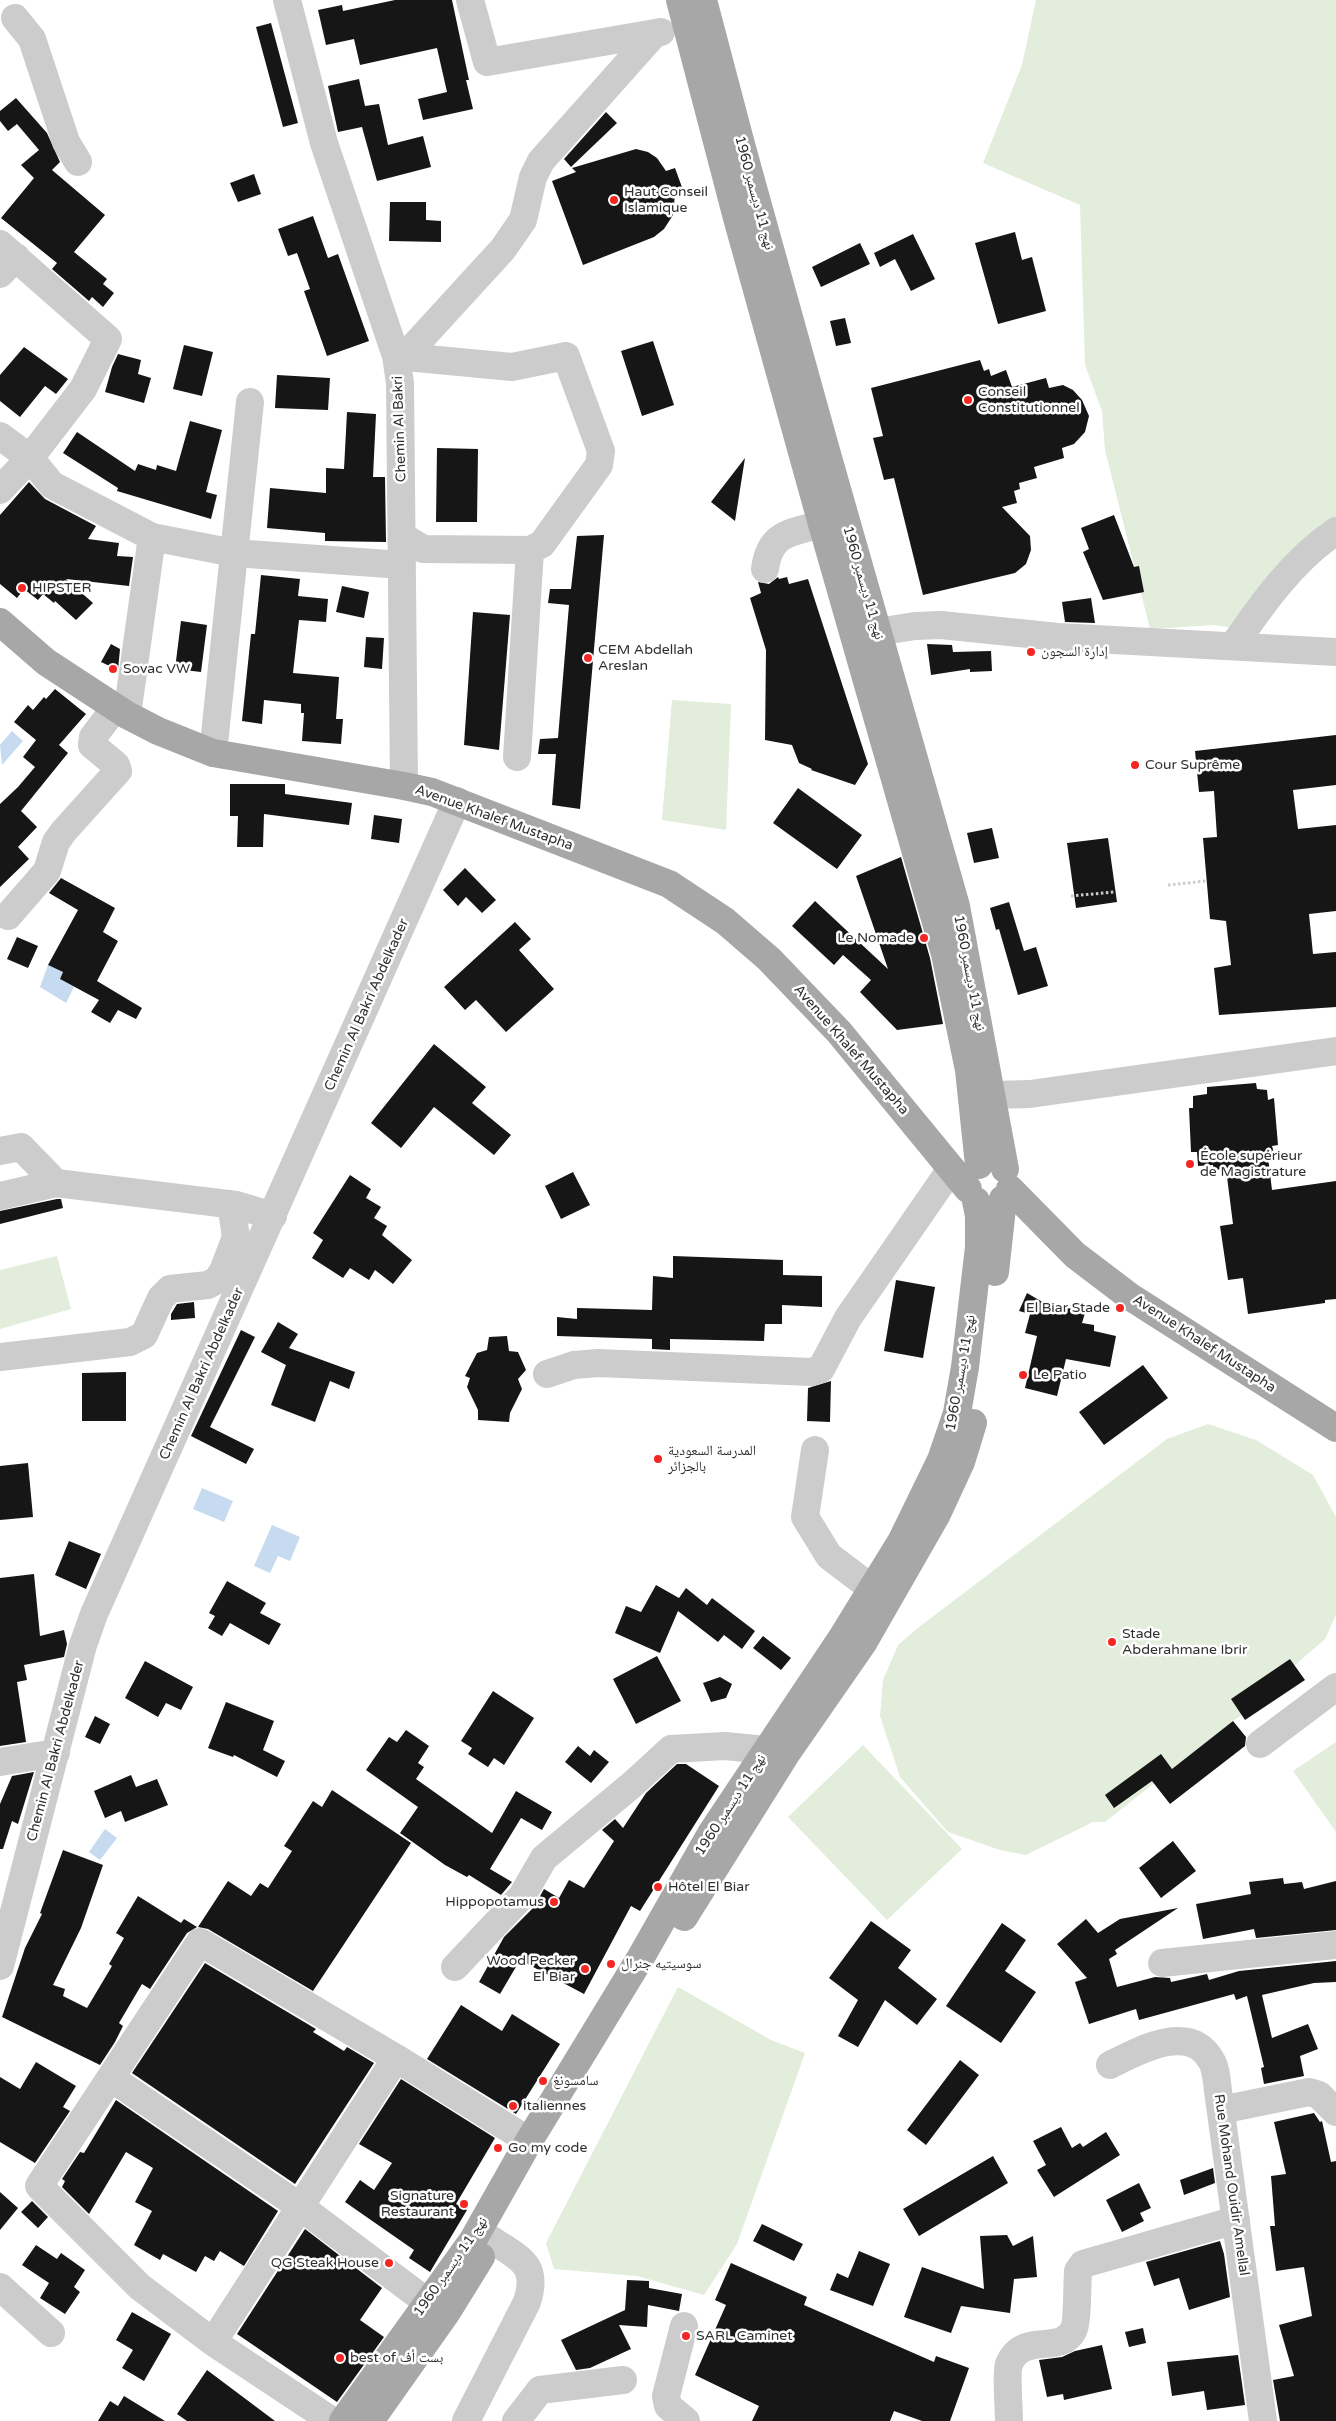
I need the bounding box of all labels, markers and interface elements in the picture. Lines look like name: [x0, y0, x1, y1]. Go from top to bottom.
street label: نهج 11 ديسمبر 1960: [731, 134, 777, 252]
place label: Haut Conseil Islamique: [624, 184, 708, 216]
marker: Haut Conseil Islamique: [608, 194, 620, 206]
street label: Chemin Al Bakri: [390, 376, 410, 482]
place label: Conseil Constitutionnel: [978, 384, 1080, 417]
marker: Conseil Constitutionnel: [962, 394, 974, 406]
street label: نهج 11 ديسمبر 1960: [839, 524, 887, 642]
place label: HIPSTER: [32, 580, 91, 596]
marker: HIPSTER: [16, 582, 28, 594]
place label: CEM Abdellah Areslan: [598, 642, 693, 674]
place label: إدارة السجون: [1041, 644, 1108, 660]
marker: إدارة السجون: [1025, 646, 1037, 658]
marker: CEM Abdellah Areslan: [582, 652, 594, 664]
place label: Sovac VW: [123, 661, 190, 677]
marker: Sovac VW: [107, 663, 119, 675]
place label: Cour Suprême: [1145, 757, 1240, 773]
marker: Cour Suprême: [1129, 759, 1141, 771]
street label: Avenue Khalef Mustapha: [413, 782, 575, 854]
street label: نهج 11 ديسمبر 1960: [950, 914, 988, 1032]
street label: Chemin Al Bakri Abdelkader: [321, 916, 413, 1094]
place label: Le Nomade: [837, 930, 914, 946]
marker: Le Nomade: [918, 932, 930, 944]
street label: Avenue Khalef Mustapha: [790, 982, 912, 1118]
place label: École supérieur de Magistrature: [1200, 1148, 1306, 1180]
marker: École supérieur de Magistrature: [1184, 1158, 1196, 1170]
street label: Chemin Al Bakri Abdelkader: [156, 1285, 248, 1463]
street label: Avenue Khalef Mustapha: [1129, 1292, 1279, 1396]
place label: El Biar Stade: [1026, 1300, 1110, 1316]
marker: El Biar Stade: [1114, 1302, 1126, 1314]
street label: نهج 11 ديسمبر 1960: [943, 1314, 979, 1432]
place label: Le Patio: [1033, 1367, 1087, 1383]
marker: Le Patio: [1017, 1369, 1029, 1381]
place label: المدرسة السعودية بالجزائر: [668, 1443, 756, 1475]
marker: المدرسة السعودية بالجزائر: [652, 1453, 664, 1465]
place label: Stade Abderahmane Ibrir: [1122, 1626, 1247, 1658]
marker: Stade Abderahmane Ibrir: [1106, 1636, 1118, 1648]
street label: Chemin Al Bakri Abdelkader: [24, 1659, 88, 1843]
street label: نهج 11 ديسمبر 1960: [692, 1751, 770, 1859]
place label: Hôtel El Biar: [668, 1879, 749, 1895]
marker: Hôtel El Biar: [652, 1881, 664, 1893]
place label: Hippopotamus: [445, 1894, 544, 1910]
marker: Hippopotamus: [548, 1896, 560, 1908]
place label: Wood Pecker El Biar: [487, 1953, 575, 1985]
place label: سوسيتيه جنرال: [621, 1956, 701, 1972]
marker: سوسيتيه جنرال: [605, 1958, 617, 1970]
marker: Wood Pecker El Biar: [579, 1963, 591, 1975]
place label: سامسونغ: [553, 2073, 598, 2089]
marker: سامسونغ: [537, 2075, 549, 2087]
street label: Rue Mohand Ouidir Amellal: [1210, 2093, 1252, 2277]
place label: italiennes: [523, 2098, 586, 2114]
marker: italiennes: [507, 2100, 519, 2112]
place label: Go my code: [508, 2140, 587, 2156]
marker: Go my code: [492, 2142, 504, 2154]
place label: Signature Restaurant: [381, 2188, 454, 2220]
marker: Signature Restaurant: [458, 2198, 470, 2210]
street label: نهج 11 ديسمبر 1960: [410, 2214, 492, 2320]
place label: QG Steak House: [271, 2255, 379, 2271]
marker: QG Steak House: [383, 2257, 395, 2269]
place label: SARL Caminet: [696, 2328, 792, 2344]
marker: SARL Caminet: [680, 2330, 692, 2342]
place label: best of بست أف: [350, 2350, 443, 2366]
marker: best of بست أف: [334, 2352, 346, 2364]

